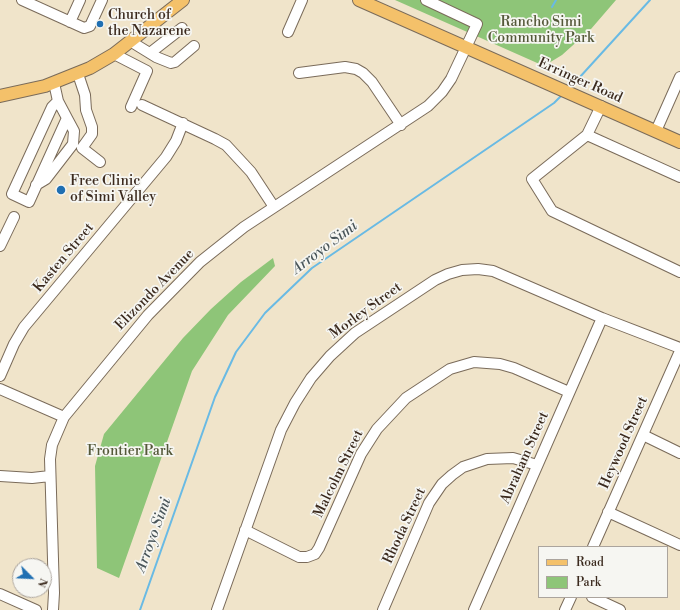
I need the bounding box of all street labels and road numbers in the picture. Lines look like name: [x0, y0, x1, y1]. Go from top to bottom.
street label: Erringer Road: [535, 55, 625, 107]
street label: Kasten Street: [30, 220, 98, 296]
street label: Elizondo Avenue: [112, 246, 198, 334]
street label: Morley Street: [327, 279, 405, 343]
street label: Heywood Street: [596, 394, 652, 492]
street label: Abraham Street: [497, 409, 553, 507]
street label: Malcolm Street: [310, 427, 368, 521]
street label: Rhoda Street: [380, 485, 430, 567]

